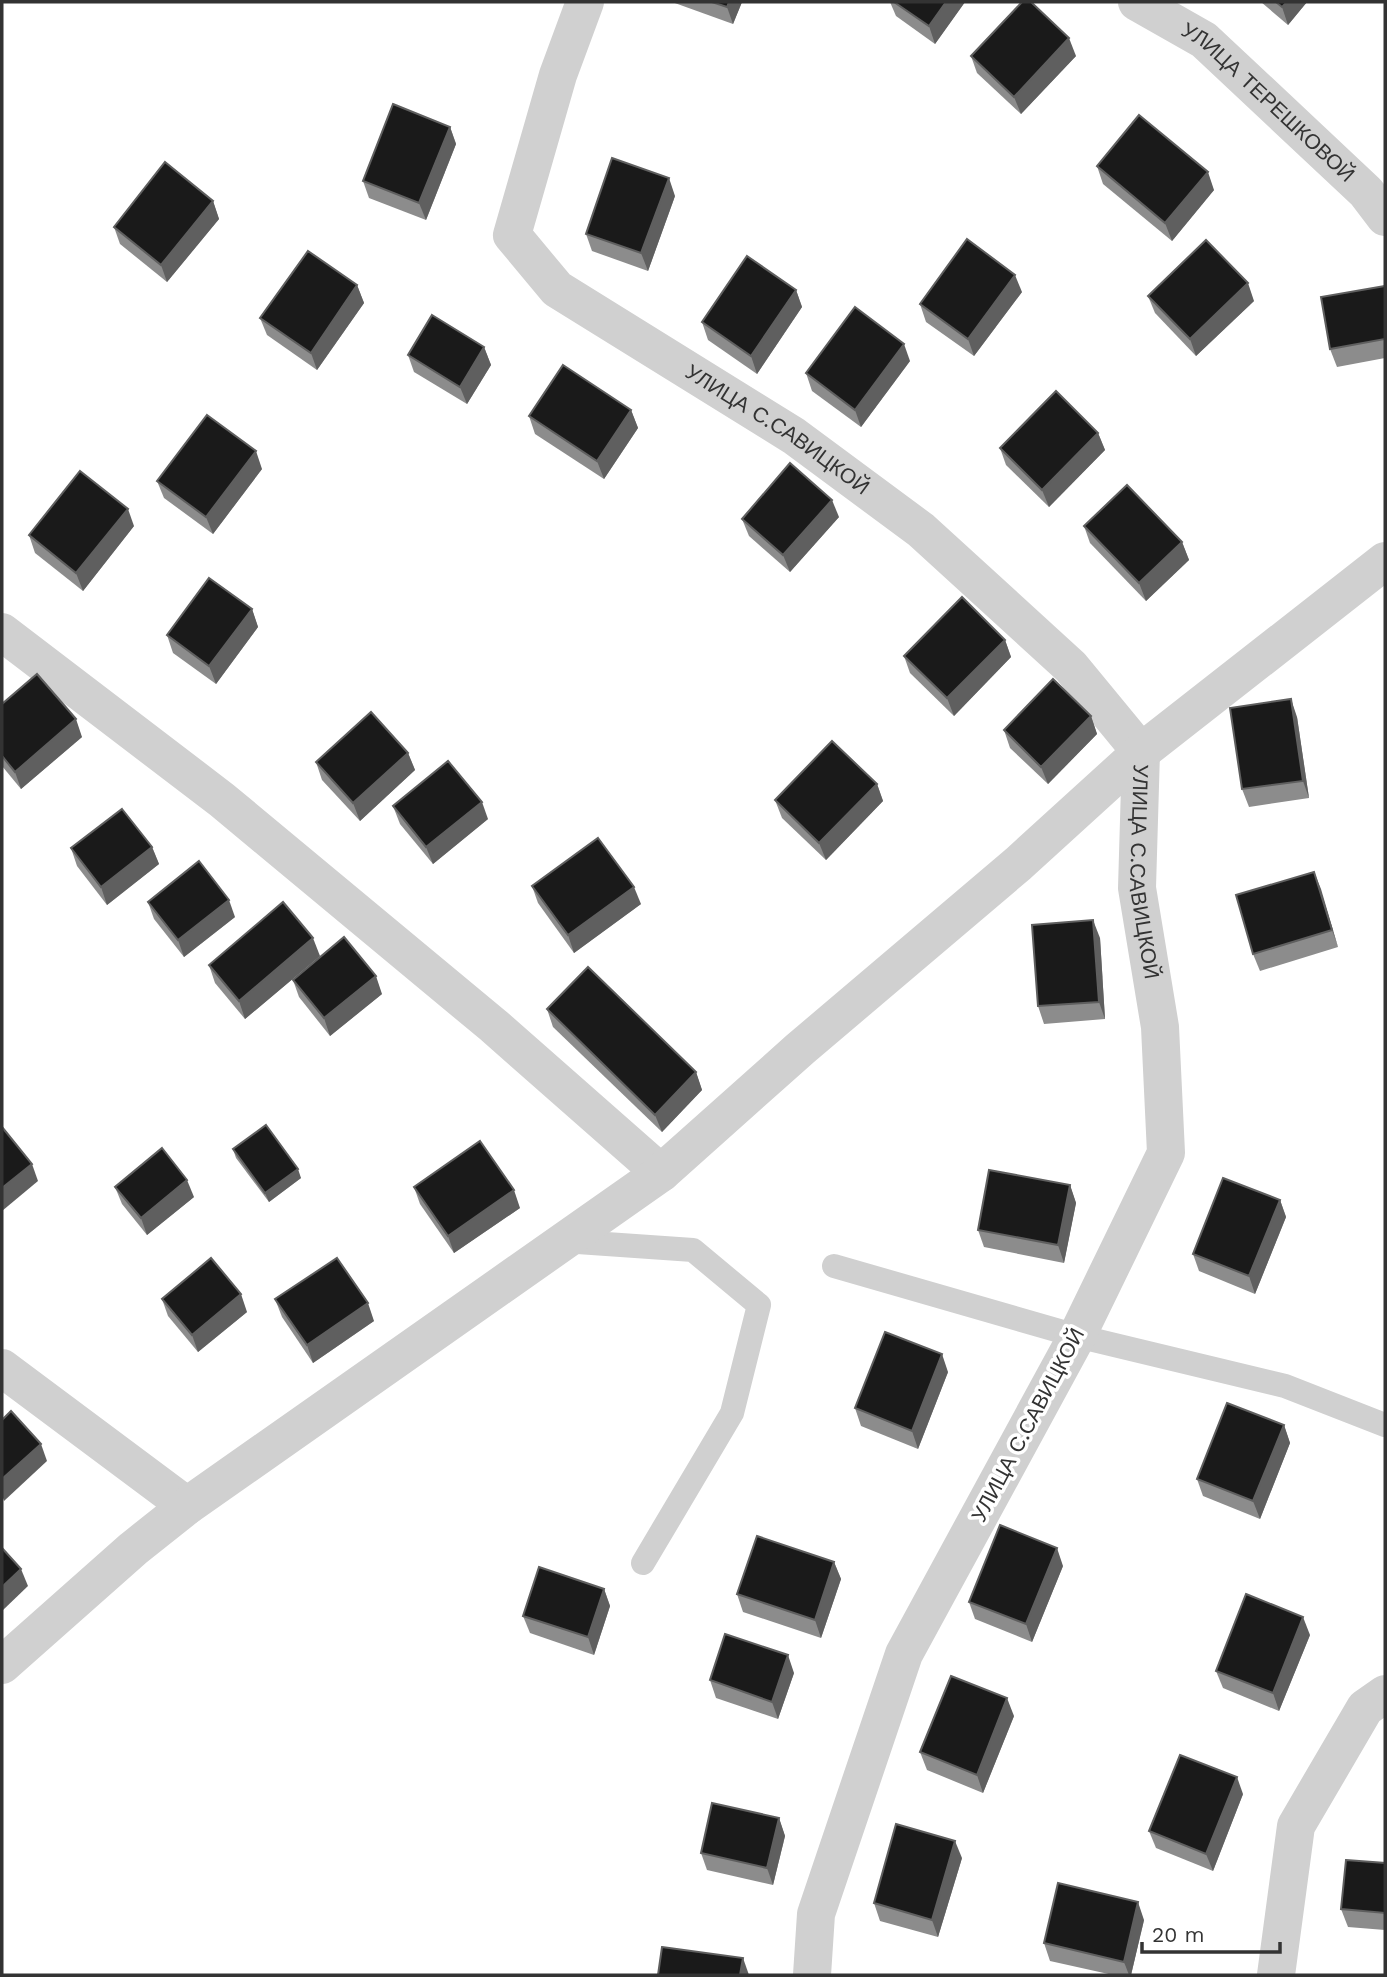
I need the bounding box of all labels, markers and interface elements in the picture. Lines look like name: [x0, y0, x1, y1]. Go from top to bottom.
street label: УЛИЦА ТЕРЕШКОВОЙ: [1177, 17, 1360, 187]
street label: УЛИЦА С.САВИЦКОЙ: [681, 359, 874, 499]
street label: УЛИЦА С.САВИЦКОЙ: [1125, 764, 1165, 981]
street label: УЛИЦА С.САВИЦКОЙ: [966, 1324, 1089, 1526]
scale bar: [1142, 1910, 1280, 1954]
text: 20 m: [1152, 1922, 1204, 1947]

